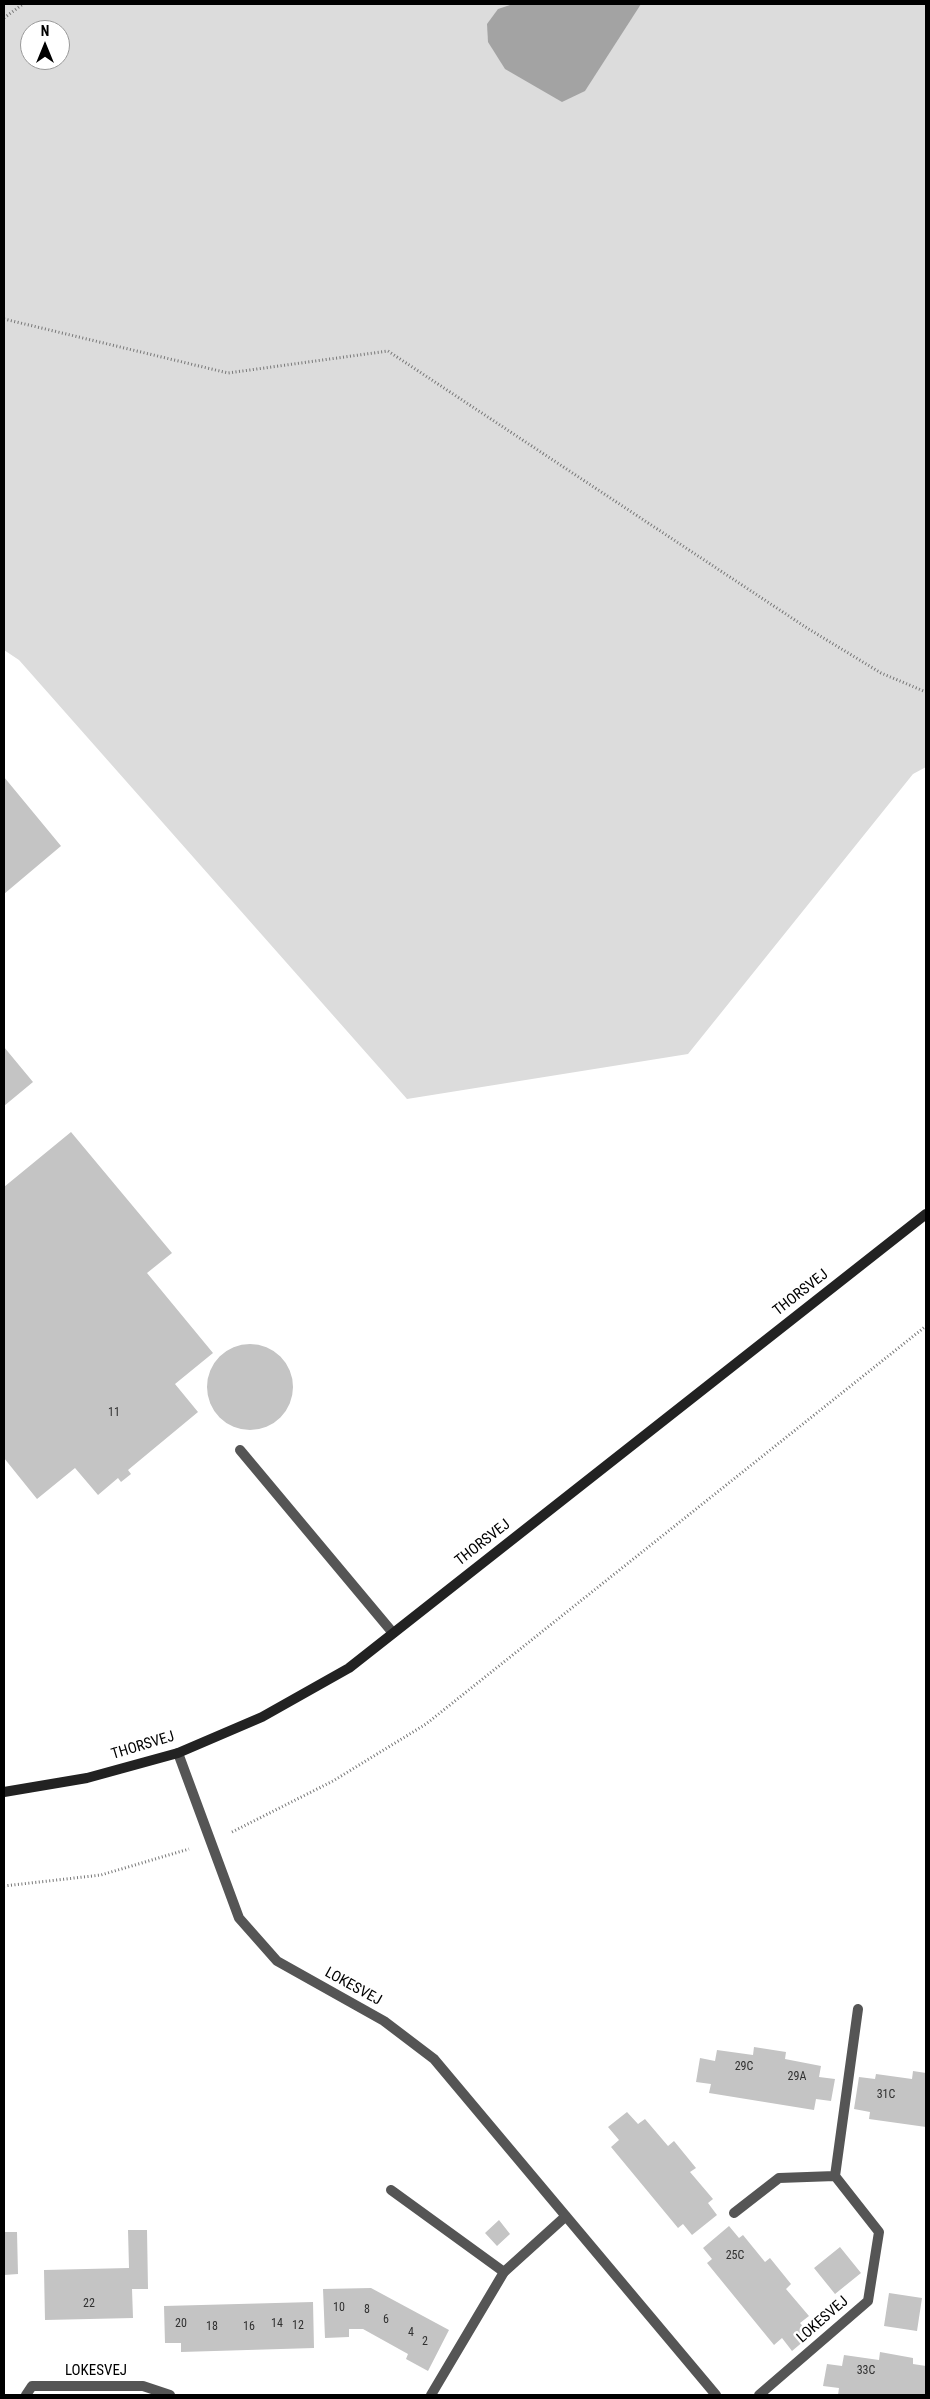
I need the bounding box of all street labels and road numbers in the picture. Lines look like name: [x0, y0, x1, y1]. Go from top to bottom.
street label: THORSVEJ: [770, 1266, 832, 1320]
street label: THORSVEJ: [452, 1516, 514, 1570]
street label: THORSVEJ: [109, 1728, 177, 1764]
street label: LOKESVEJ: [321, 1964, 385, 2010]
street label: LOKESVEJ: [794, 2293, 852, 2347]
street label: LOKESVEJ: [65, 2362, 127, 2380]

